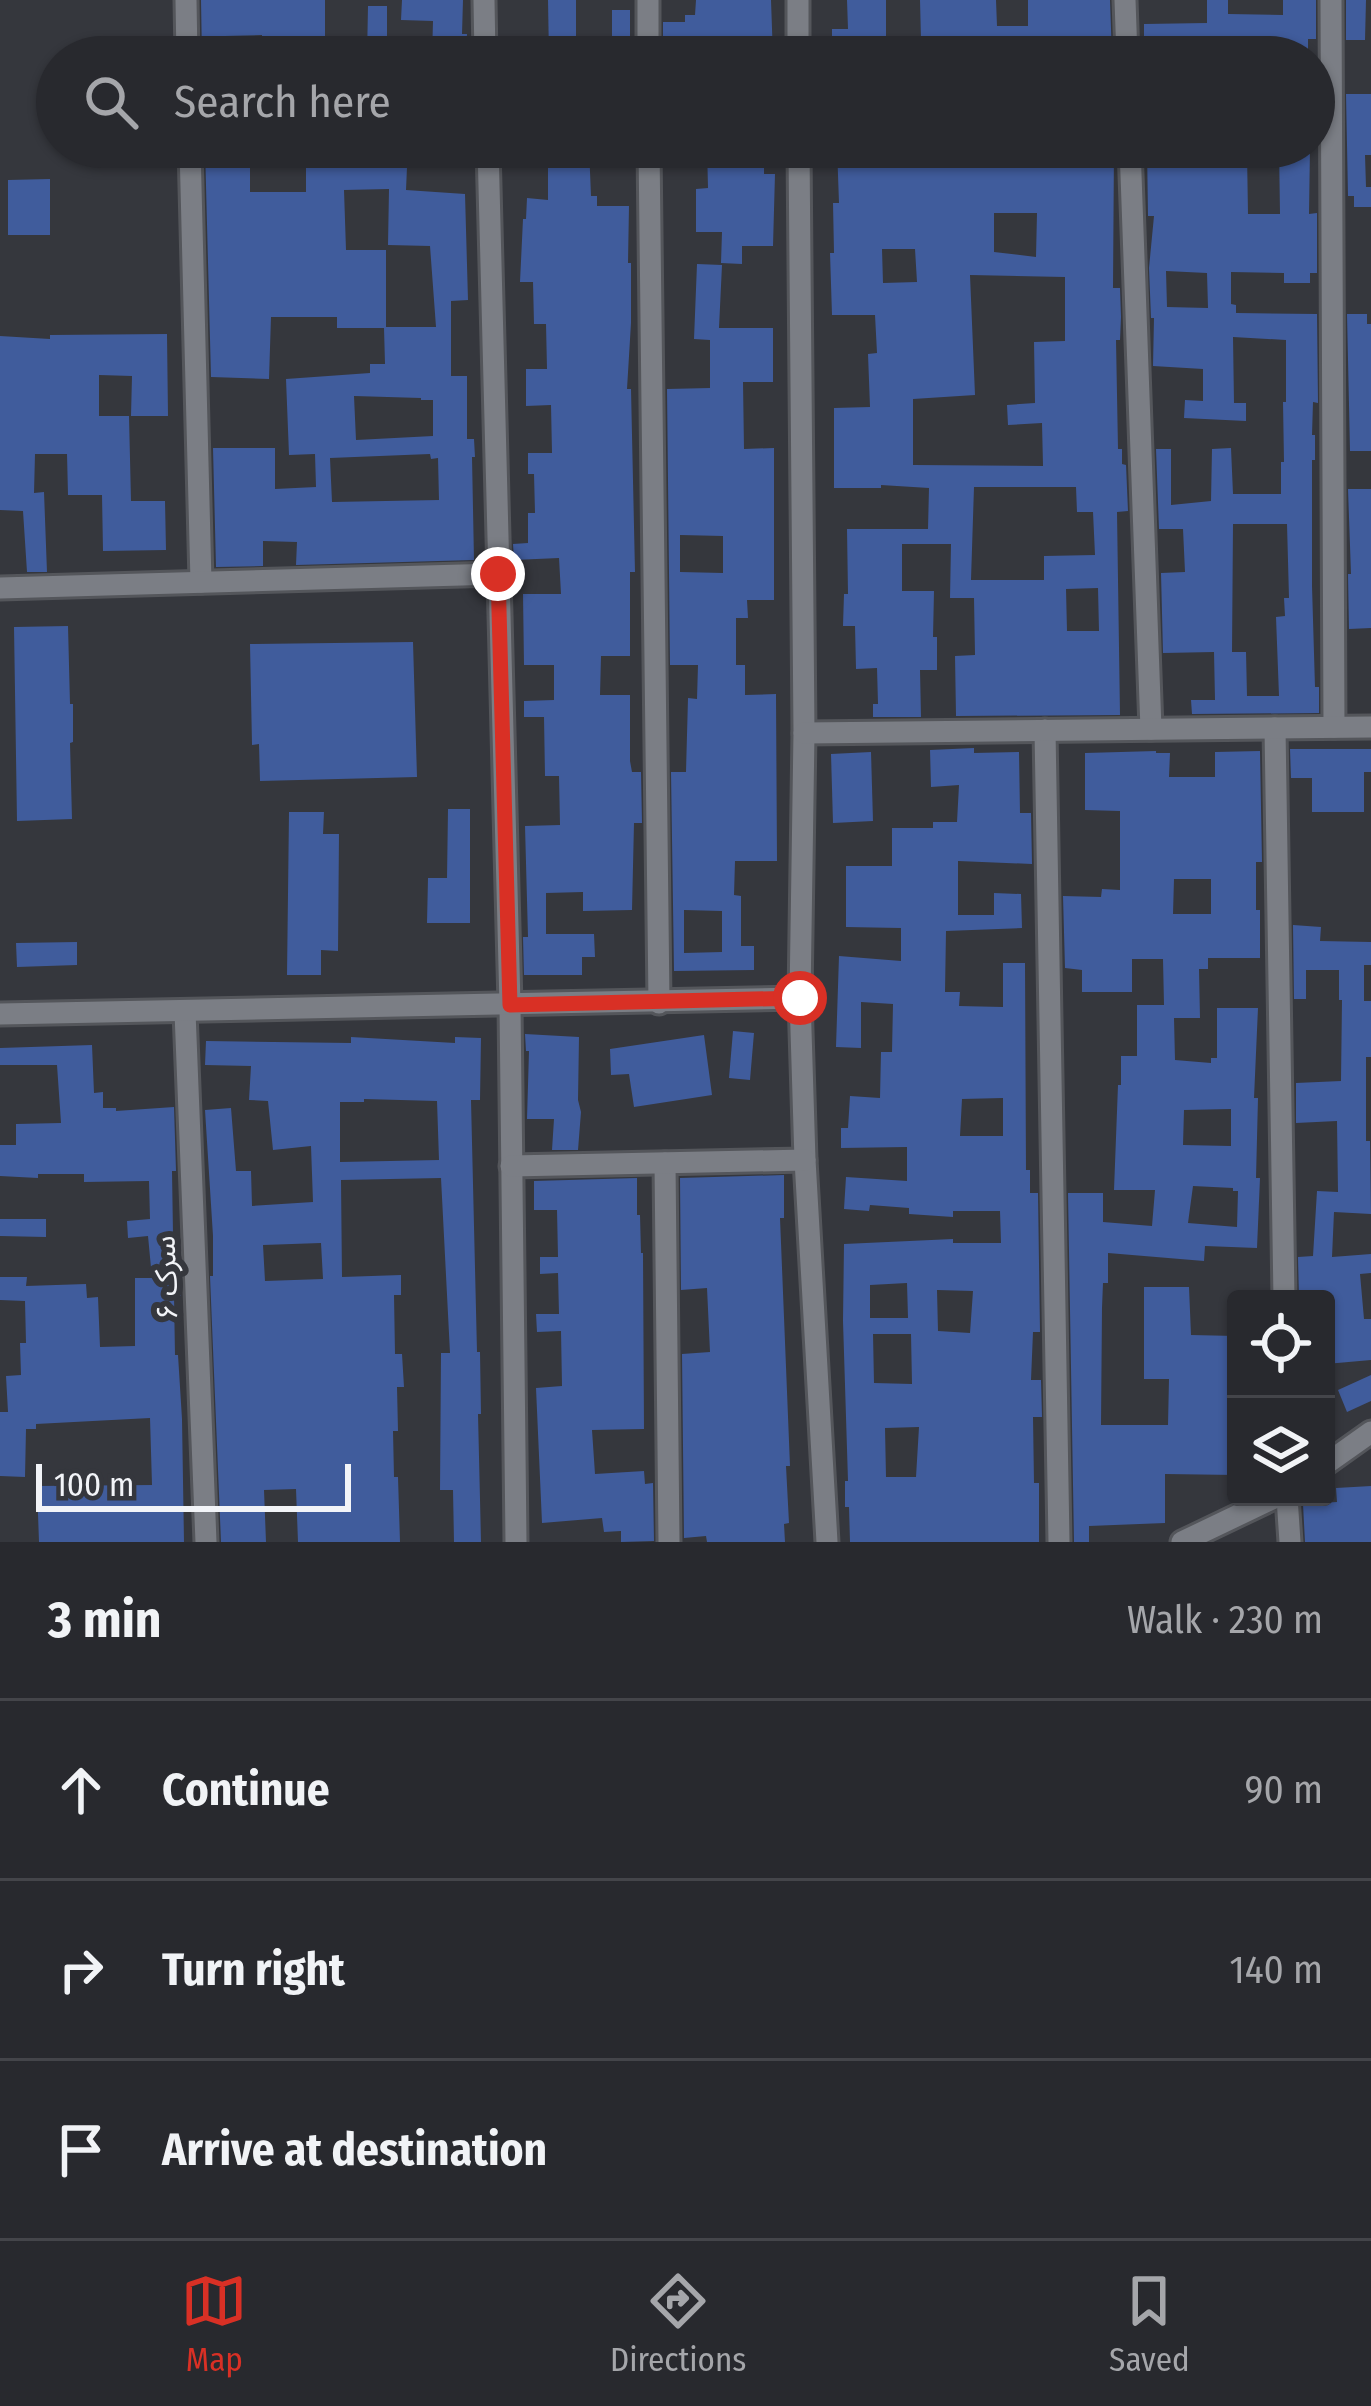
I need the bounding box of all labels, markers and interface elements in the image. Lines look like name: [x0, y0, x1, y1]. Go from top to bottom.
search box: [36, 36, 1335, 168]
icon: search: [78, 69, 144, 135]
text: Search here: [174, 75, 391, 129]
route end: [471, 547, 525, 601]
route start: [773, 971, 827, 1025]
street label: سرک ۶: [147, 1235, 185, 1321]
map controls: [1227, 1290, 1335, 1506]
button: locate: [1227, 1290, 1335, 1398]
button: layers: [1227, 1398, 1335, 1506]
scale bar: [36, 1458, 351, 1511]
text: 100 m: [54, 1465, 134, 1505]
text: 3 min: [48, 1589, 162, 1651]
text: Walk · 230 m: [1127, 1597, 1323, 1643]
icon: ahead: [48, 1757, 114, 1823]
text: Continue: [162, 1763, 330, 1817]
text: 90 m: [1245, 1767, 1323, 1813]
icon: right: [48, 1937, 114, 2003]
text: Turn right: [162, 1943, 345, 1997]
text: 140 m: [1229, 1947, 1323, 1993]
icon: arrive: [48, 2117, 114, 2183]
text: Arrive at destination: [162, 2123, 547, 2177]
tab: Map: [181, 2268, 247, 2380]
tab: Directions: [610, 2268, 746, 2380]
tab: Saved: [1109, 2268, 1190, 2380]

